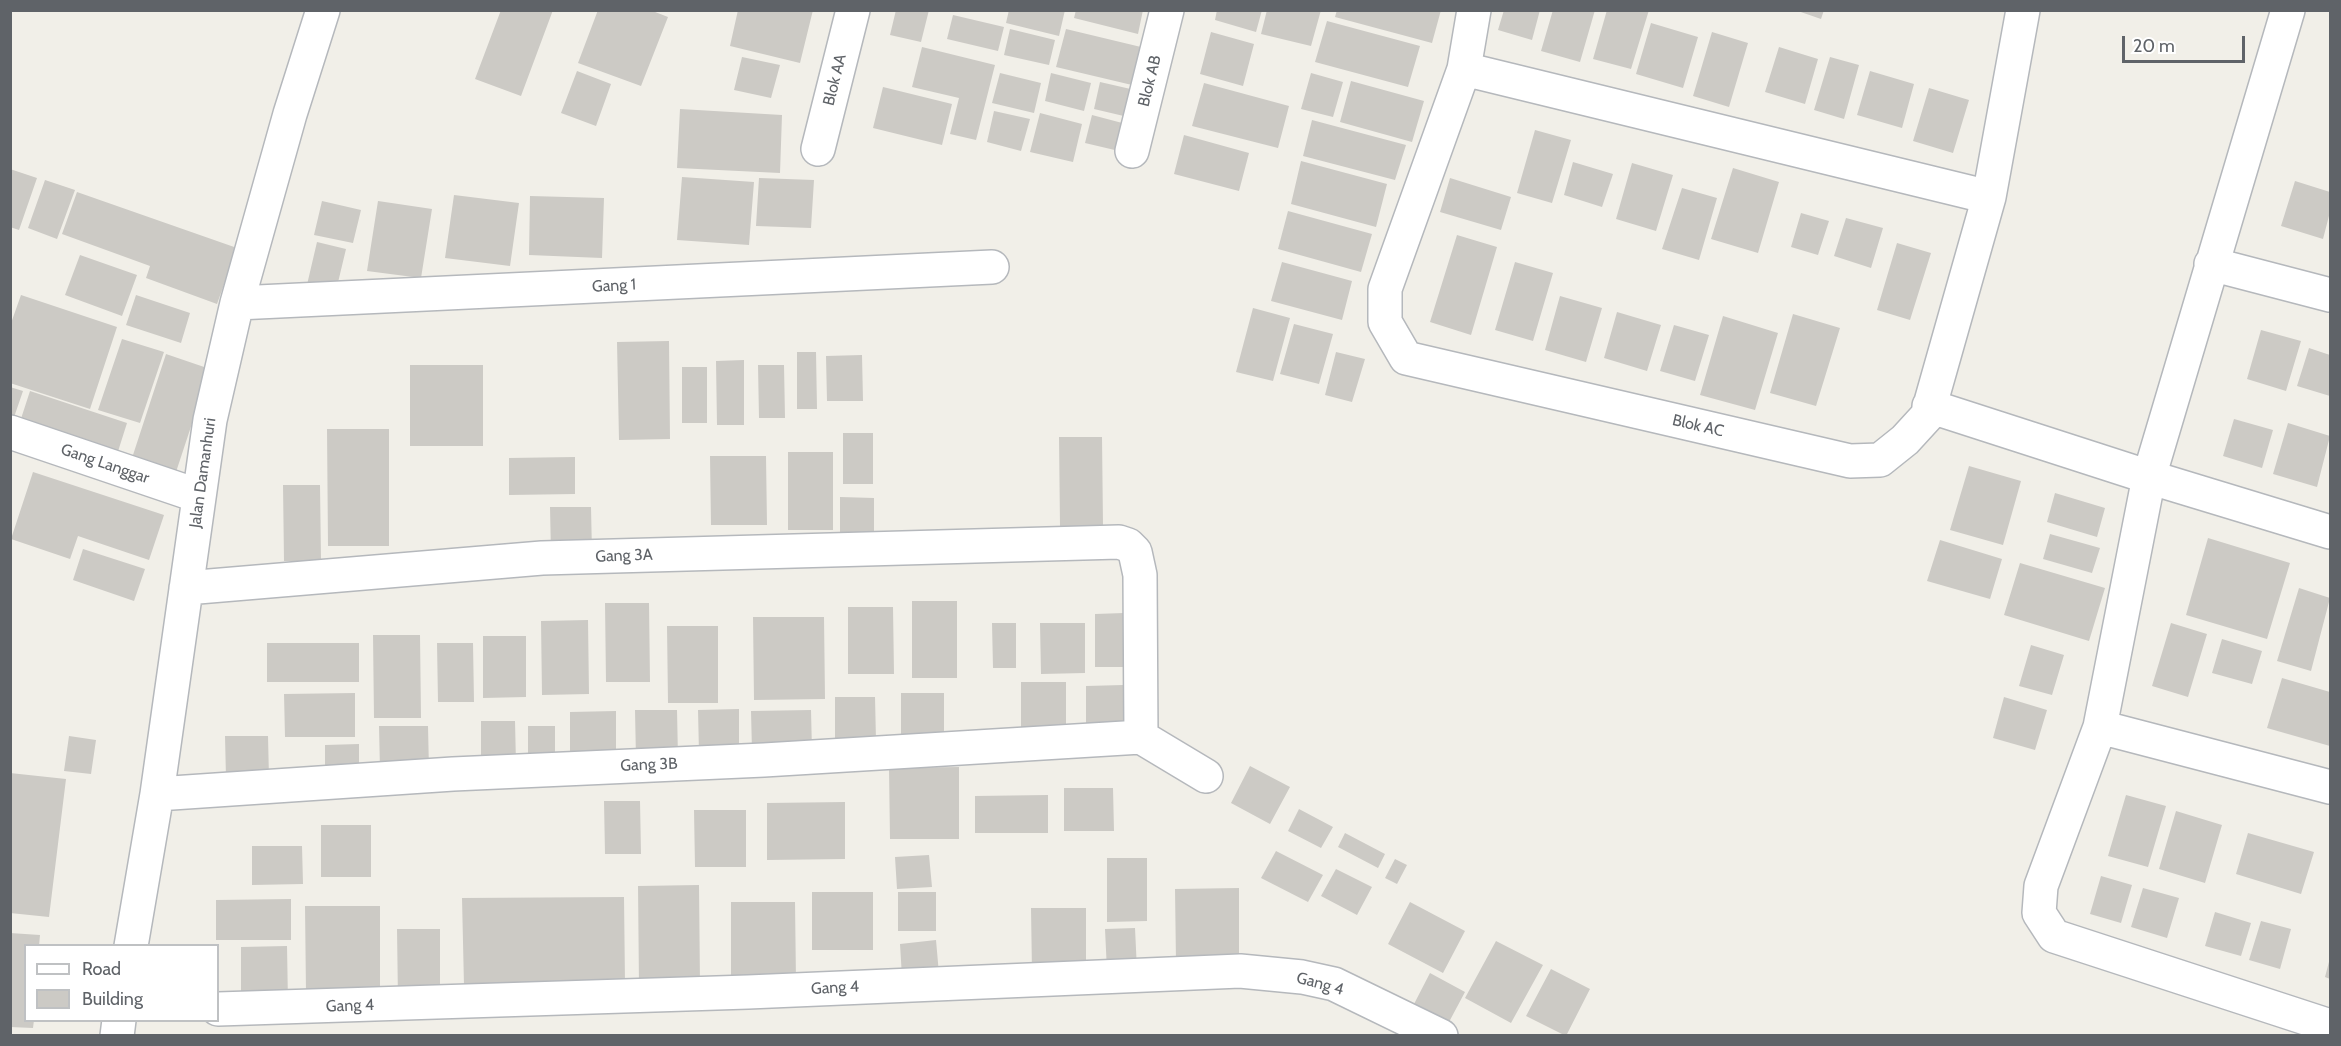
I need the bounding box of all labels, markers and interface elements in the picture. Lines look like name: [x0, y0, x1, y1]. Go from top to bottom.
scale bar: [2125, 24, 2248, 62]
text: 20 m: [2133, 35, 2175, 57]
street label: Blok AA: [819, 52, 851, 108]
street label: Blok AB: [1134, 53, 1166, 109]
street label: Gang 1: [591, 275, 637, 297]
street label: Blok AC: [1670, 411, 1726, 441]
street label: Jalan Damanhuri: [186, 417, 220, 529]
street label: Gang Langgar: [58, 440, 152, 488]
street label: Gang 3A: [595, 545, 653, 567]
street label: Gang 3B: [620, 754, 678, 776]
legend: [24, 944, 219, 1022]
text: Road: [82, 958, 121, 980]
street label: Gang 4: [1294, 968, 1346, 1000]
street label: Gang 4: [810, 977, 860, 999]
text: Building: [82, 988, 143, 1010]
street label: Gang 4: [326, 996, 374, 1016]

